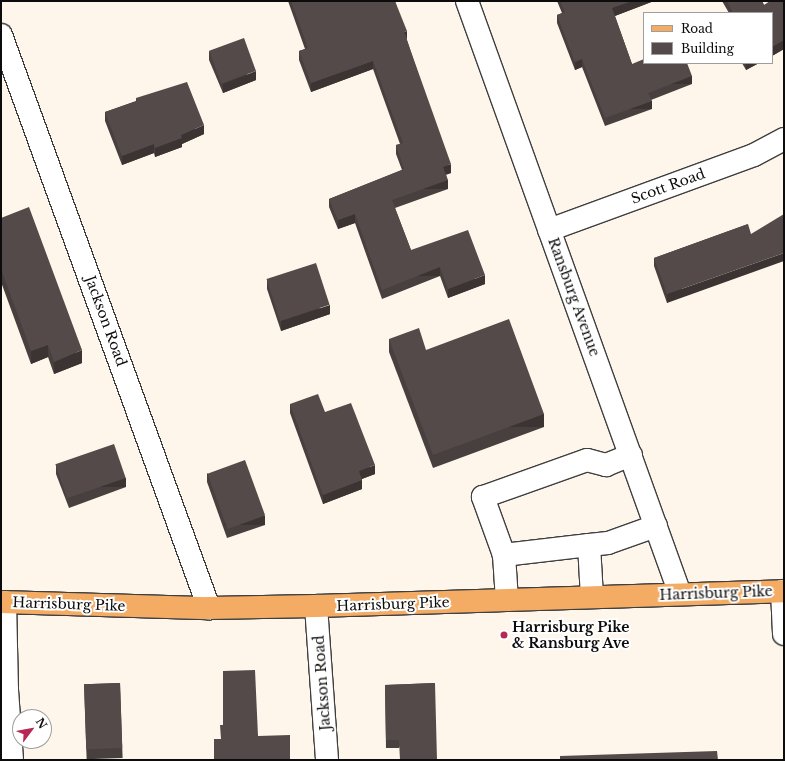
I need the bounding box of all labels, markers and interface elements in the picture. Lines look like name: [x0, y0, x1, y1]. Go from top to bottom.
legend: [643, 12, 773, 64]
text: Road: [681, 21, 713, 36]
text: Building: [681, 41, 734, 56]
street label: Scott Road: [629, 165, 707, 207]
street label: Ransburg Avenue: [545, 235, 603, 359]
street label: Jackson Road: [82, 273, 130, 369]
street label: Harrisburg Pike: [659, 583, 773, 603]
street label: Harrisburg Pike: [12, 594, 126, 614]
street label: Harrisburg Pike: [336, 594, 450, 614]
place label: Harrisburg Pike & Ransburg Ave: [512, 619, 630, 652]
marker: Harrisburg Pike & Ransburg Ave: [499, 630, 509, 640]
street label: Jackson Road: [310, 635, 334, 731]
north arrow: [12, 709, 52, 749]
text: N: [33, 715, 50, 731]

